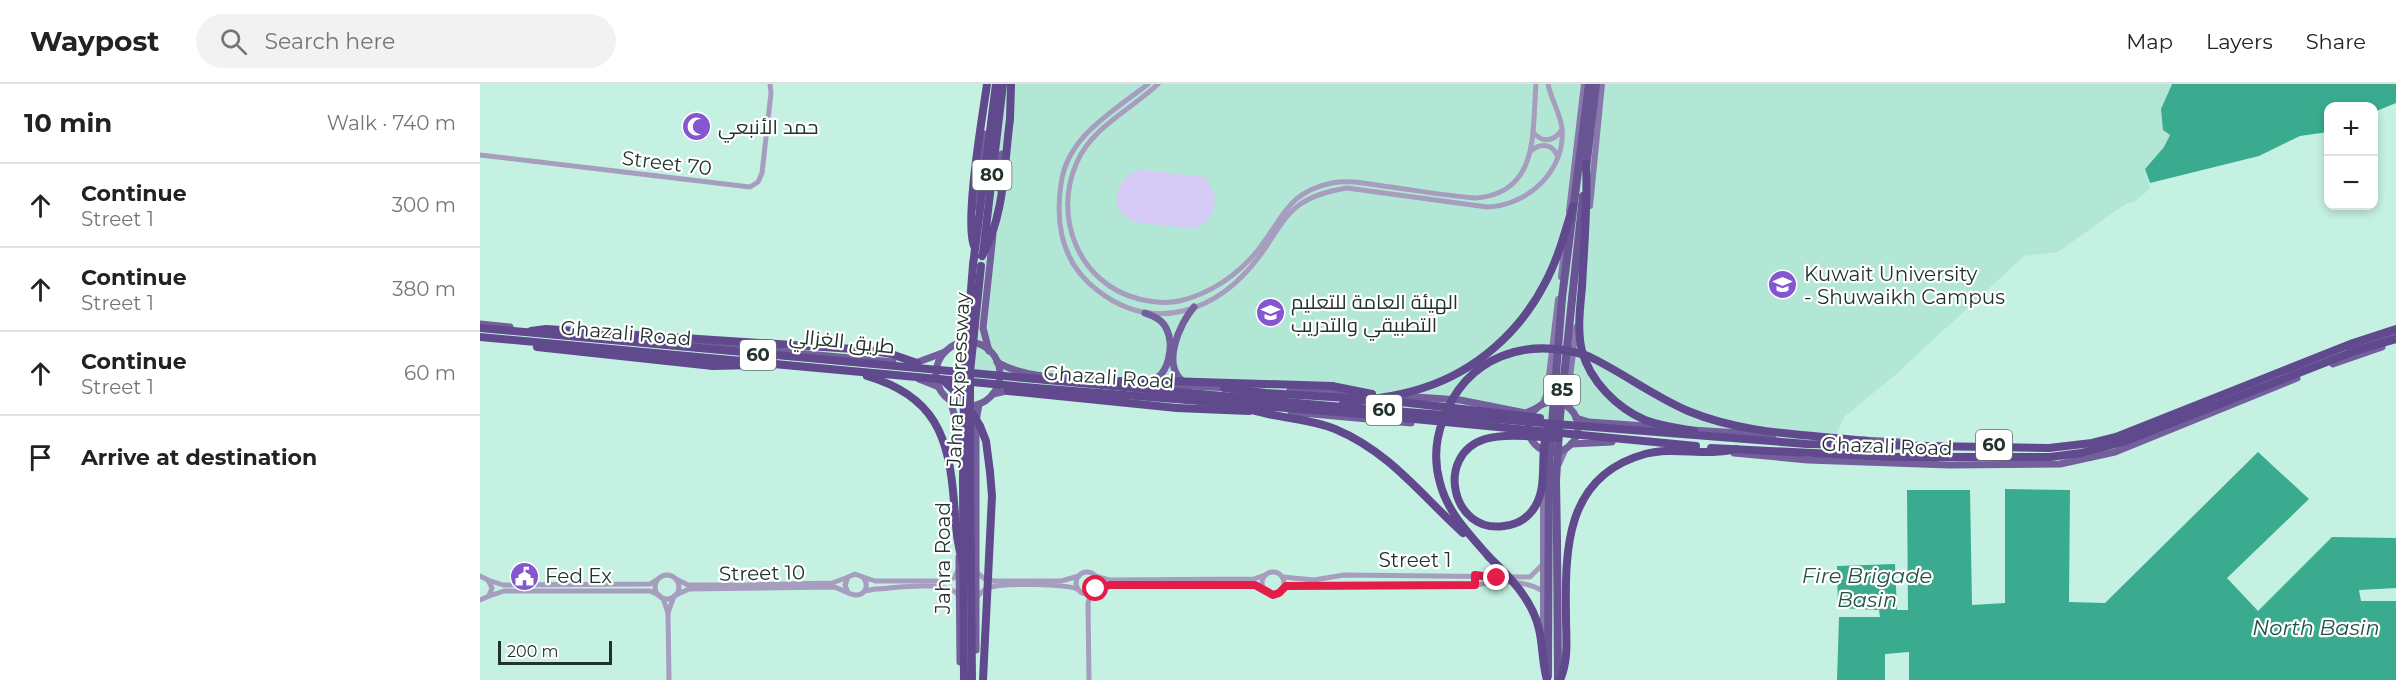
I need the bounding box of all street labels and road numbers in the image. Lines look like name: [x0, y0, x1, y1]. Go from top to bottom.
street label: Street 70: [621, 146, 713, 180]
road number: 80: [972, 160, 1012, 190]
street label: Jahra Expressway: [941, 292, 975, 469]
street label: Ghazali Road: [560, 315, 692, 351]
street label: طريق الغزالي: [787, 324, 896, 362]
road number: 60: [740, 340, 776, 370]
street label: Ghazali Road: [1043, 360, 1175, 394]
road number: 85: [1544, 375, 1580, 405]
road number: 60: [1366, 395, 1402, 425]
road number: 60: [1976, 430, 2012, 460]
street label: Ghazali Road: [1821, 432, 1953, 460]
street label: Jahra Road: [931, 502, 955, 615]
street label: Street 1: [1379, 548, 1451, 572]
street label: Street 10: [719, 560, 805, 586]

